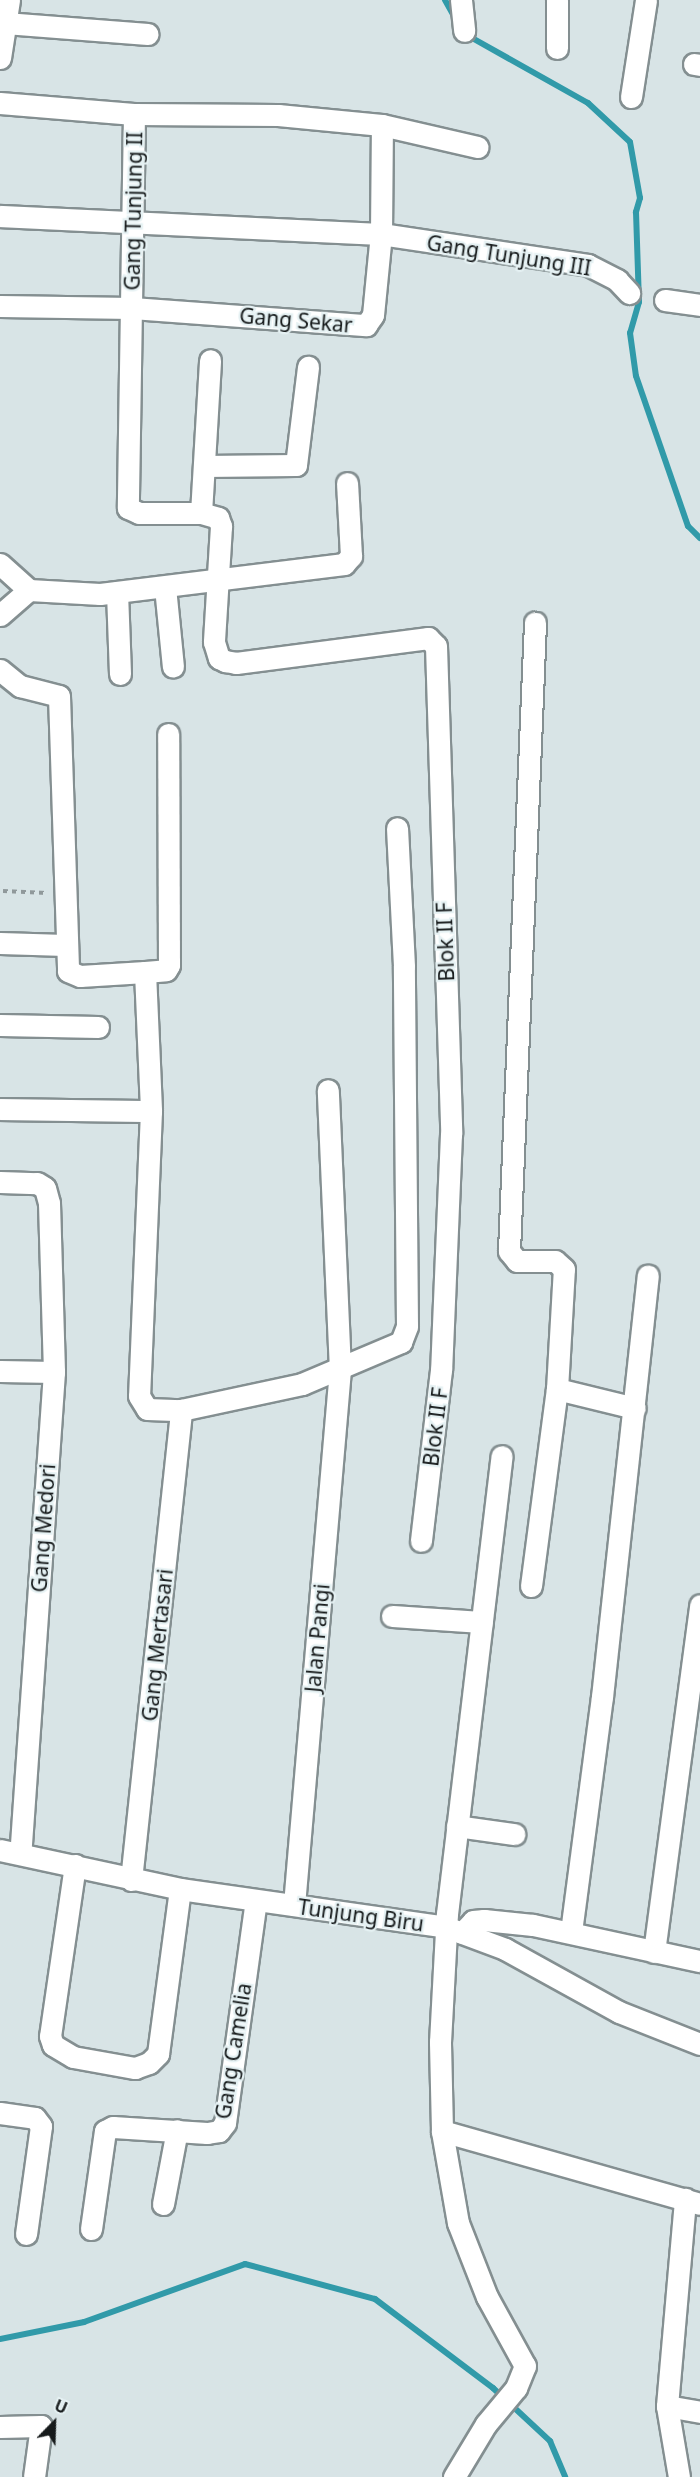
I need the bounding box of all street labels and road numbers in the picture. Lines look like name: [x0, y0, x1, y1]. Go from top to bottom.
street label: Gang Tunjung II: [119, 131, 147, 291]
street label: Gang Tunjung III: [425, 230, 593, 280]
street label: Gang Sekar: [238, 303, 354, 337]
street label: Blok II F: [431, 902, 459, 982]
street label: Blok II F: [418, 1386, 452, 1468]
street label: Gang Medori: [26, 1463, 60, 1593]
street label: Gang Mertasari: [136, 1567, 178, 1723]
street label: Jalan Pangi: [300, 1583, 334, 1693]
street label: Tunjung Biru: [296, 1894, 426, 1936]
street label: Gang Camelia: [210, 1981, 256, 2121]

